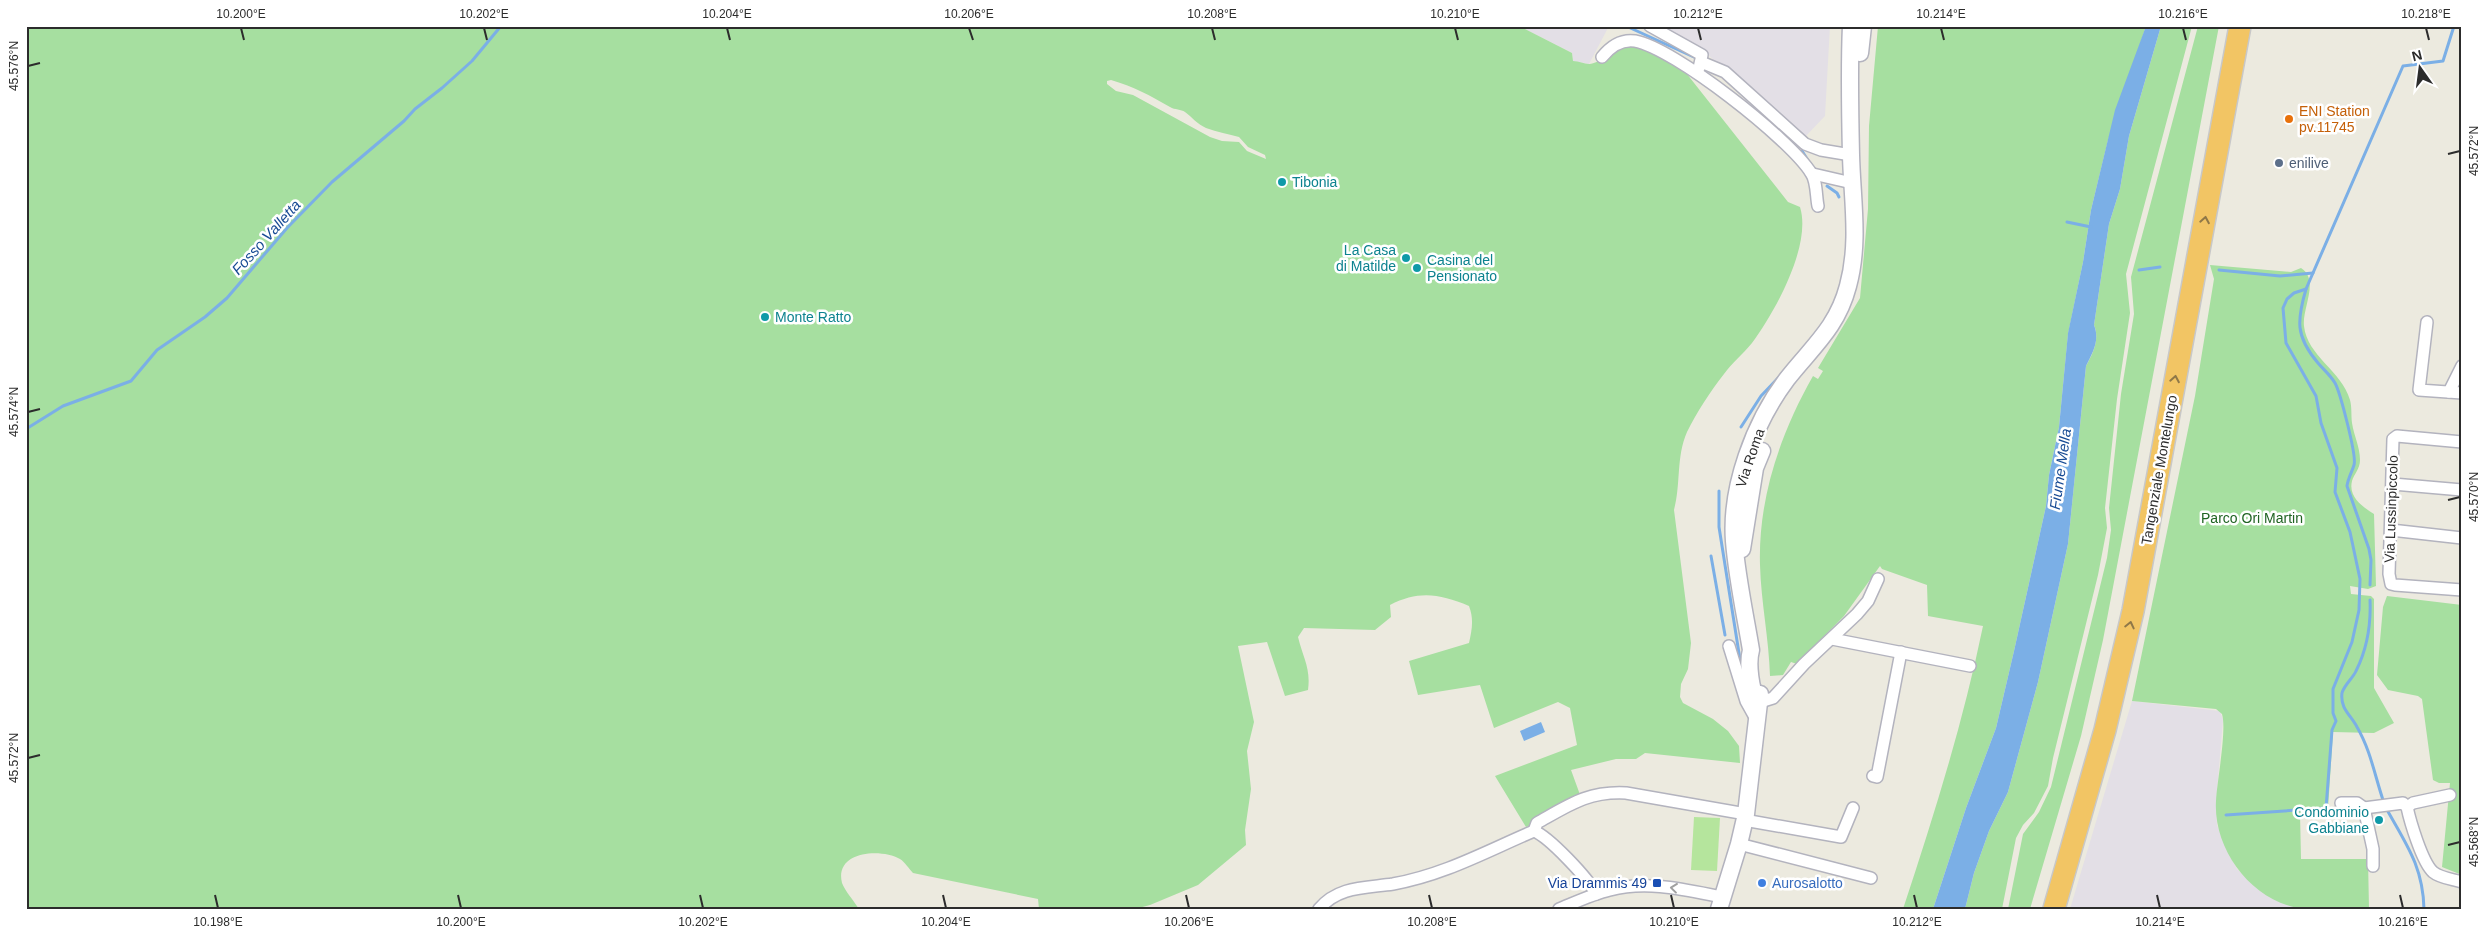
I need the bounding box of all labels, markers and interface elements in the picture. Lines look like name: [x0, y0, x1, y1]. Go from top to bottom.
text: 10.200°E: [216, 7, 266, 21]
text: 10.202°E: [459, 7, 509, 21]
text: 10.204°E: [702, 7, 752, 21]
text: 10.206°E: [944, 7, 994, 21]
text: 10.208°E: [1187, 7, 1237, 21]
text: 10.210°E: [1430, 7, 1480, 21]
text: 10.212°E: [1673, 7, 1723, 21]
text: 10.214°E: [1916, 7, 1966, 21]
text: 10.216°E: [2158, 7, 2208, 21]
text: 10.218°E: [2401, 7, 2451, 21]
text: 45.576°N: [7, 41, 21, 91]
north arrow: [2396, 42, 2446, 92]
text: N: [2410, 46, 2424, 64]
place label: ENI Station pv.11745: [2299, 103, 2370, 135]
marker: ENI Station pv.11745: [2283, 113, 2295, 125]
text: 45.572°N: [2467, 126, 2481, 176]
place label: enilive: [2289, 155, 2329, 171]
marker: enilive: [2273, 157, 2285, 169]
place label: Tibonia: [1292, 174, 1338, 190]
marker: Tibonia: [1276, 176, 1288, 188]
water label: Fosso Valletta: [228, 196, 304, 278]
one-way arrow: [2199, 215, 2209, 224]
place label: La Casa di Matilde: [1336, 242, 1396, 274]
marker: La Casa di Matilde: [1400, 252, 1412, 264]
place label: Casina del Pensionato: [1427, 252, 1497, 284]
marker: Casina del Pensionato: [1411, 262, 1423, 274]
place label: Monte Ratto: [775, 309, 851, 325]
marker: Monte Ratto: [759, 311, 771, 323]
one-way arrow: [2170, 375, 2180, 384]
text: 45.574°N: [7, 387, 21, 437]
street label: Tangenziale Montelungo: [2138, 394, 2180, 546]
street label: Via Roma: [1732, 426, 1768, 490]
water label: Fiume Mella: [2046, 427, 2074, 511]
street label: Via Lussinpiccolo: [2381, 455, 2401, 563]
text: 45.570°N: [2467, 472, 2481, 522]
park label: Parco Ori Martin: [2201, 510, 2303, 526]
one-way arrow: [2124, 621, 2135, 630]
text: 45.572°N: [7, 733, 21, 783]
place label: Condominio Gabbiane: [2294, 804, 2369, 836]
marker: Condominio Gabbiane: [2373, 814, 2385, 826]
text: 45.568°N: [2467, 817, 2481, 867]
place label: Via Drammis 49: [1548, 875, 1647, 891]
place label: Aurosalotto: [1772, 875, 1843, 891]
marker: Via Drammis 49: [1651, 877, 1663, 889]
marker: Aurosalotto: [1756, 877, 1768, 889]
one-way arrow: [1670, 883, 1678, 894]
text: 10.198°E: [193, 915, 243, 929]
text: 10.200°E: [436, 915, 486, 929]
text: 10.202°E: [678, 915, 728, 929]
text: 10.204°E: [921, 915, 971, 929]
text: 10.206°E: [1164, 915, 1214, 929]
text: 10.208°E: [1407, 915, 1457, 929]
text: 10.210°E: [1649, 915, 1699, 929]
text: 10.212°E: [1892, 915, 1942, 929]
text: 10.214°E: [2135, 915, 2185, 929]
text: 10.216°E: [2378, 915, 2428, 929]

